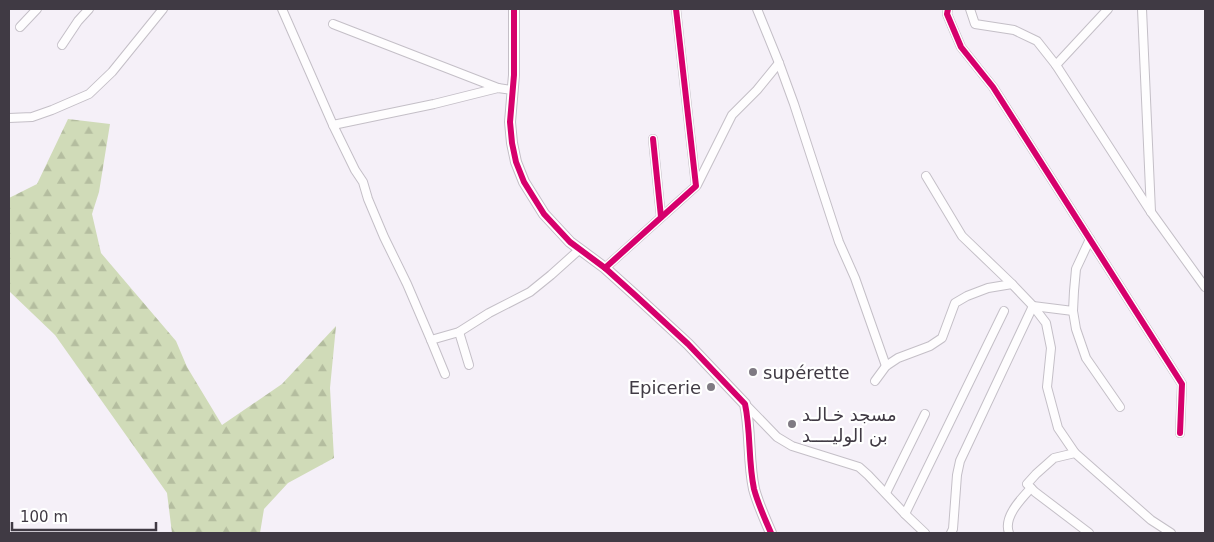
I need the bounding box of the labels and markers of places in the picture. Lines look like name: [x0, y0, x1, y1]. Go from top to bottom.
place label: supérette: [763, 362, 850, 383]
marker: supérette: [747, 366, 759, 378]
place label: Epicerie: [629, 377, 701, 398]
marker: Epicerie: [705, 381, 717, 393]
place label: مسجد خـالـد بن الوليــــد: [802, 404, 897, 447]
marker: مسجد خـالـد بن الوليــــد: [786, 418, 798, 430]

